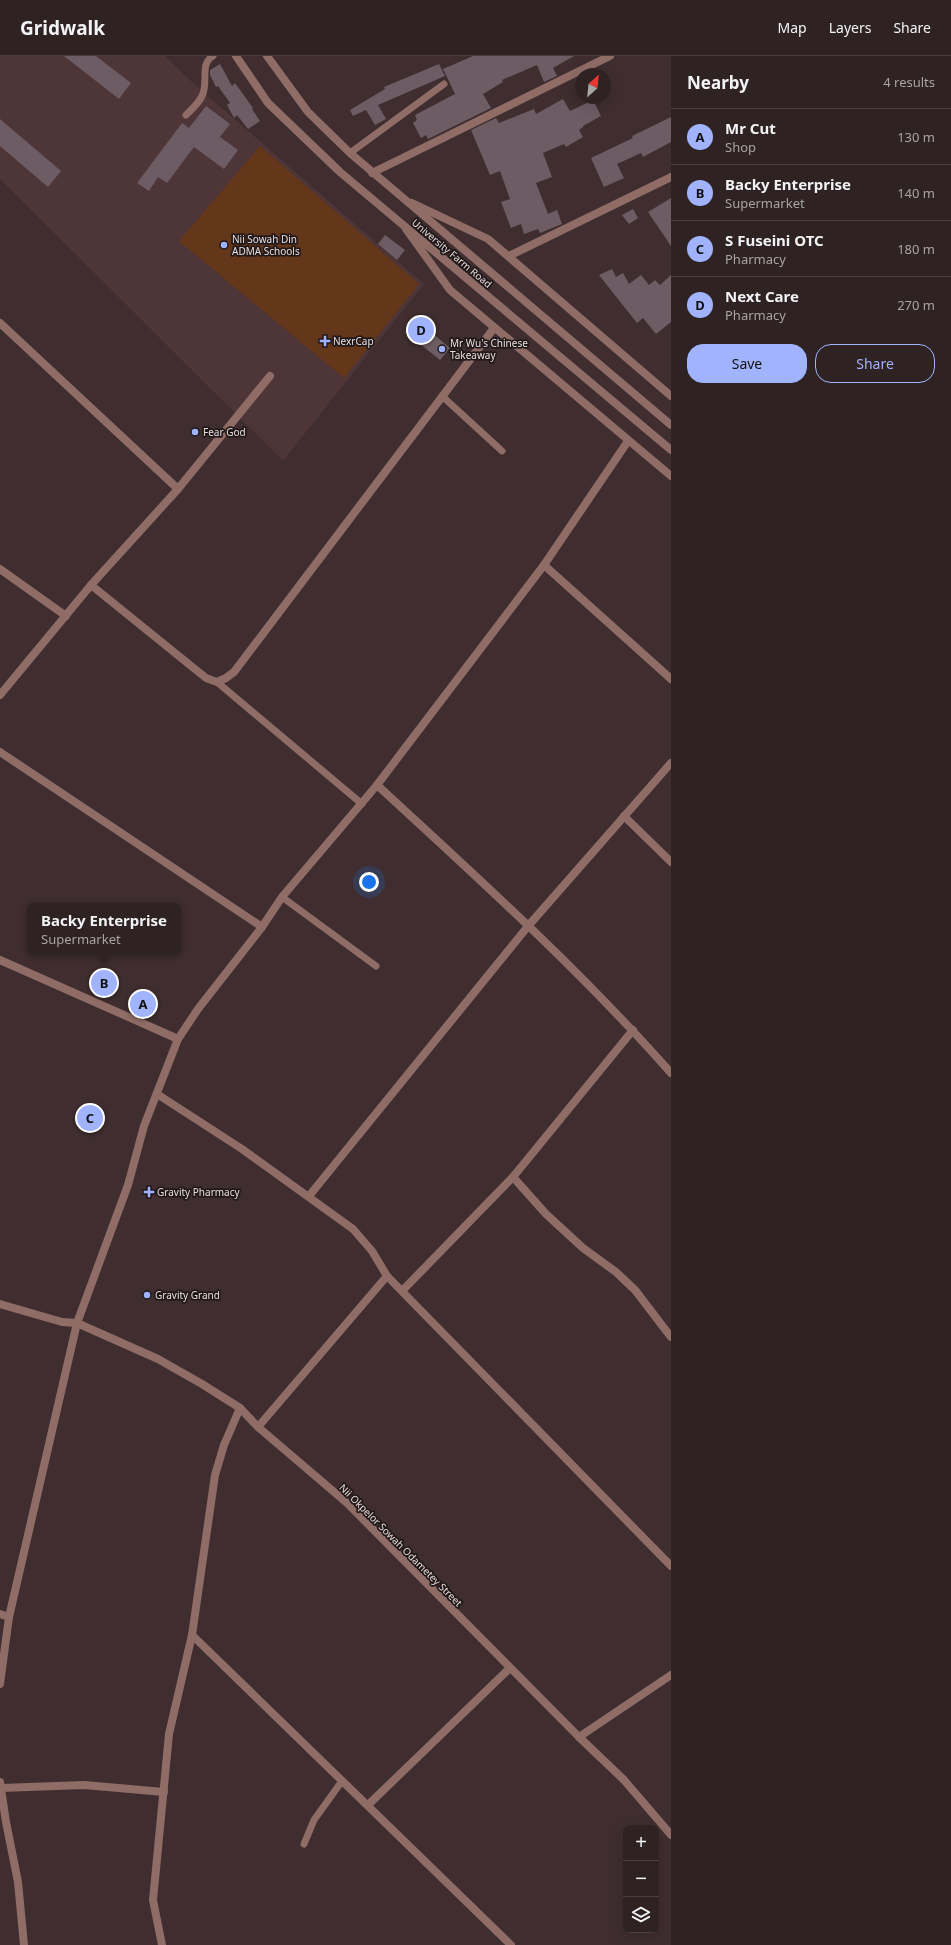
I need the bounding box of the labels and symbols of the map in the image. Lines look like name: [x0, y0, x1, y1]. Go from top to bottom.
north arrow: [575, 68, 611, 104]
street label: University Farm Road: [409, 215, 495, 291]
place label: Nii Sowah Din ADMA Schools: [232, 232, 300, 258]
marker: Nii Sowah Din ADMA Schools: [219, 240, 229, 250]
pin: D: [408, 315, 434, 345]
place label: NexrCap: [333, 334, 374, 348]
marker: NexrCap: [320, 336, 330, 346]
place label: Mr Wu's Chinese Takeaway: [450, 336, 528, 362]
marker: Mr Wu's Chinese Takeaway: [437, 344, 447, 354]
place label: Fear God: [203, 425, 246, 439]
marker: Fear God: [190, 427, 200, 437]
your location: [359, 872, 379, 892]
pin: B: [91, 968, 117, 998]
pin: A: [130, 989, 156, 1019]
pin: C: [77, 1103, 103, 1133]
place label: Gravity Pharmacy: [157, 1185, 241, 1199]
marker: Gravity Pharmacy: [144, 1187, 154, 1197]
place label: Gravity Grand: [155, 1288, 220, 1302]
marker: Gravity Grand: [142, 1290, 152, 1300]
street label: Nii Okpelor Sowah Odametey Street: [336, 1480, 466, 1610]

